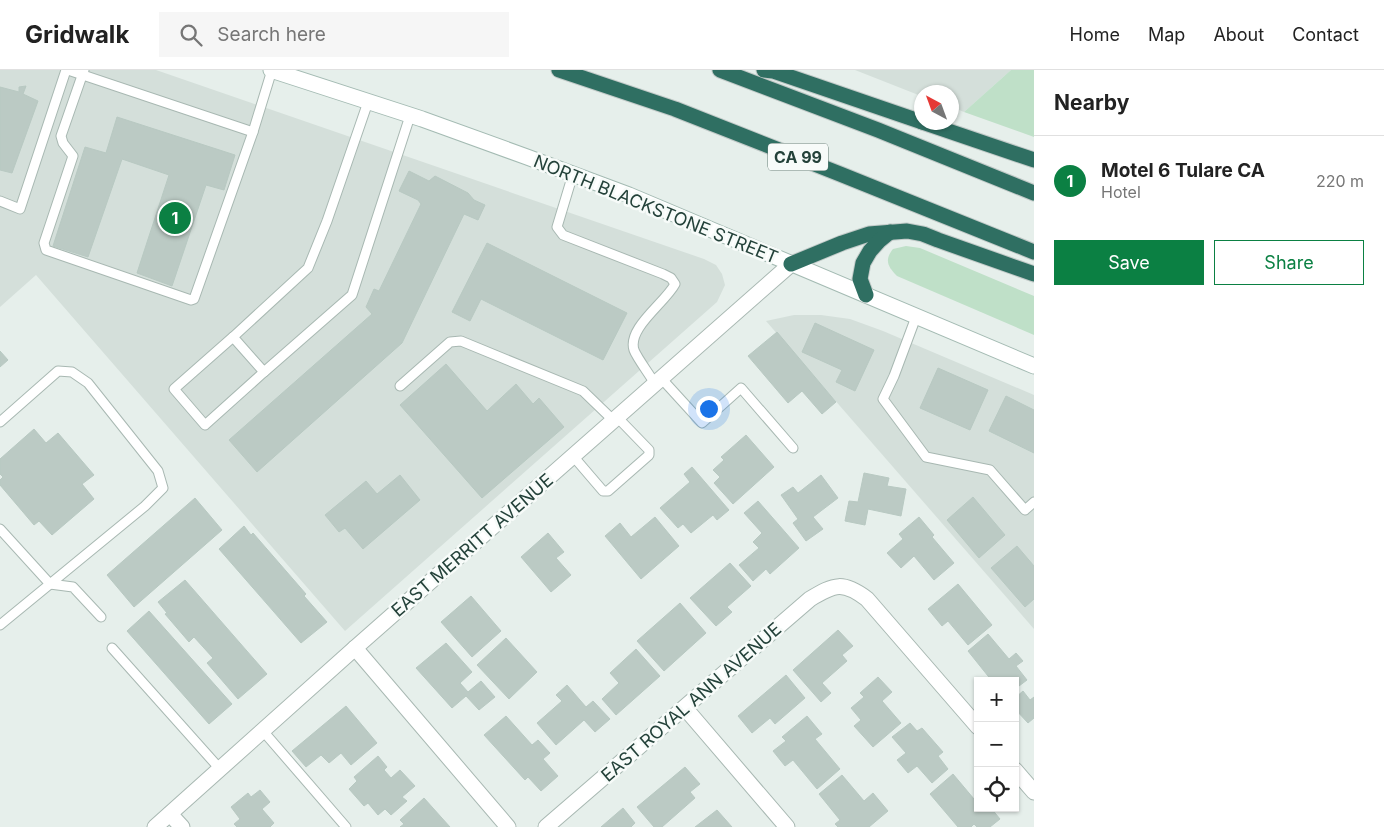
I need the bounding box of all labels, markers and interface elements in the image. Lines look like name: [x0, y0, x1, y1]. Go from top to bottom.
search box: [159, 12, 509, 57]
text: Gridwalk: [25, 20, 129, 49]
icon: search: [177, 21, 205, 49]
text: Search here: [217, 23, 326, 46]
text: Home: [1070, 24, 1120, 45]
text: Map: [1148, 24, 1185, 45]
text: About: [1213, 24, 1264, 45]
text: Contact: [1292, 24, 1359, 45]
north arrow: [914, 85, 959, 130]
text: Nearby: [1054, 90, 1129, 115]
road number: CA 99: [768, 144, 828, 170]
street label: NORTH BLACKSTONE STREET: [531, 150, 781, 268]
text: Motel 6 Tulare CA: [1101, 159, 1265, 182]
text: 1: [1067, 171, 1073, 191]
text: 220 m: [1316, 171, 1364, 191]
text: Hotel: [1101, 182, 1141, 202]
pin: 1: [159, 199, 191, 237]
button: Save: [1054, 240, 1204, 285]
button: Share: [1214, 240, 1364, 285]
your location: [696, 396, 722, 422]
street label: EAST MERRITT AVENUE: [387, 469, 557, 621]
street label: EAST ROYAL ANN AVENUE: [597, 618, 785, 786]
map controls: [974, 677, 1019, 812]
button: +: [974, 677, 1019, 722]
button: −: [974, 722, 1019, 767]
button: locate: [974, 767, 1019, 812]

